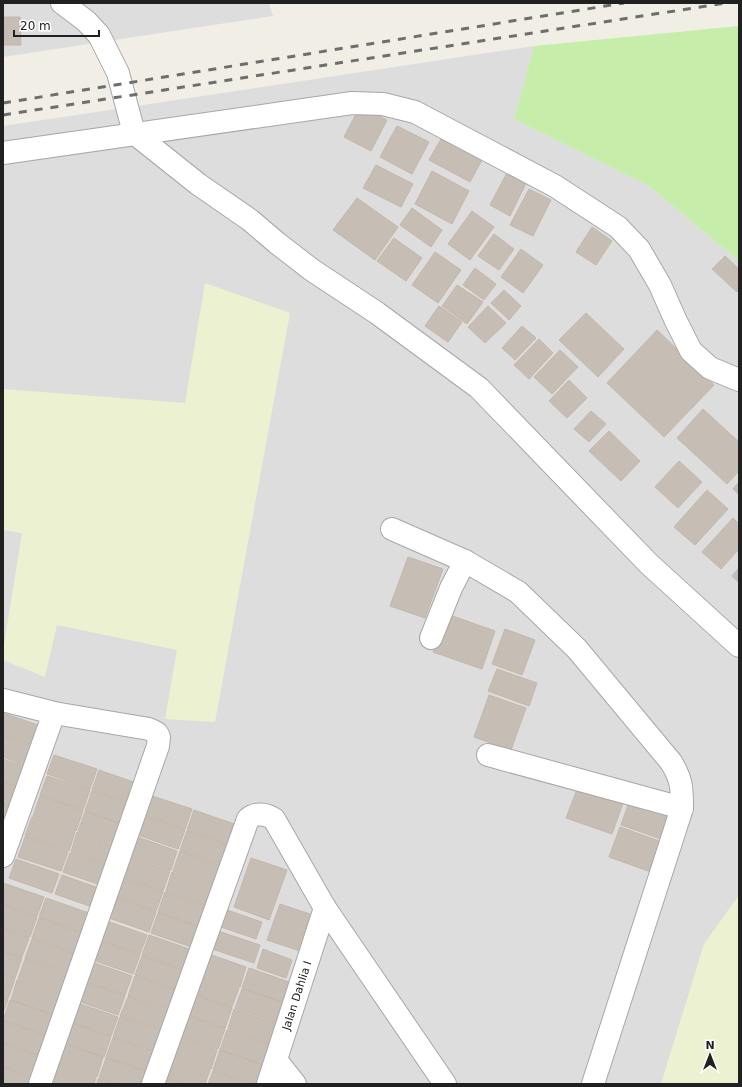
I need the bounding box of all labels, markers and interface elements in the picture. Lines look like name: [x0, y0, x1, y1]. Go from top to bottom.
scale bar: [14, 12, 99, 38]
text: 20 m: [20, 19, 51, 33]
street label: Jalan Dahlia I: [280, 959, 314, 1033]
north arrow: [690, 1035, 730, 1075]
text: N: [705, 1039, 715, 1052]

